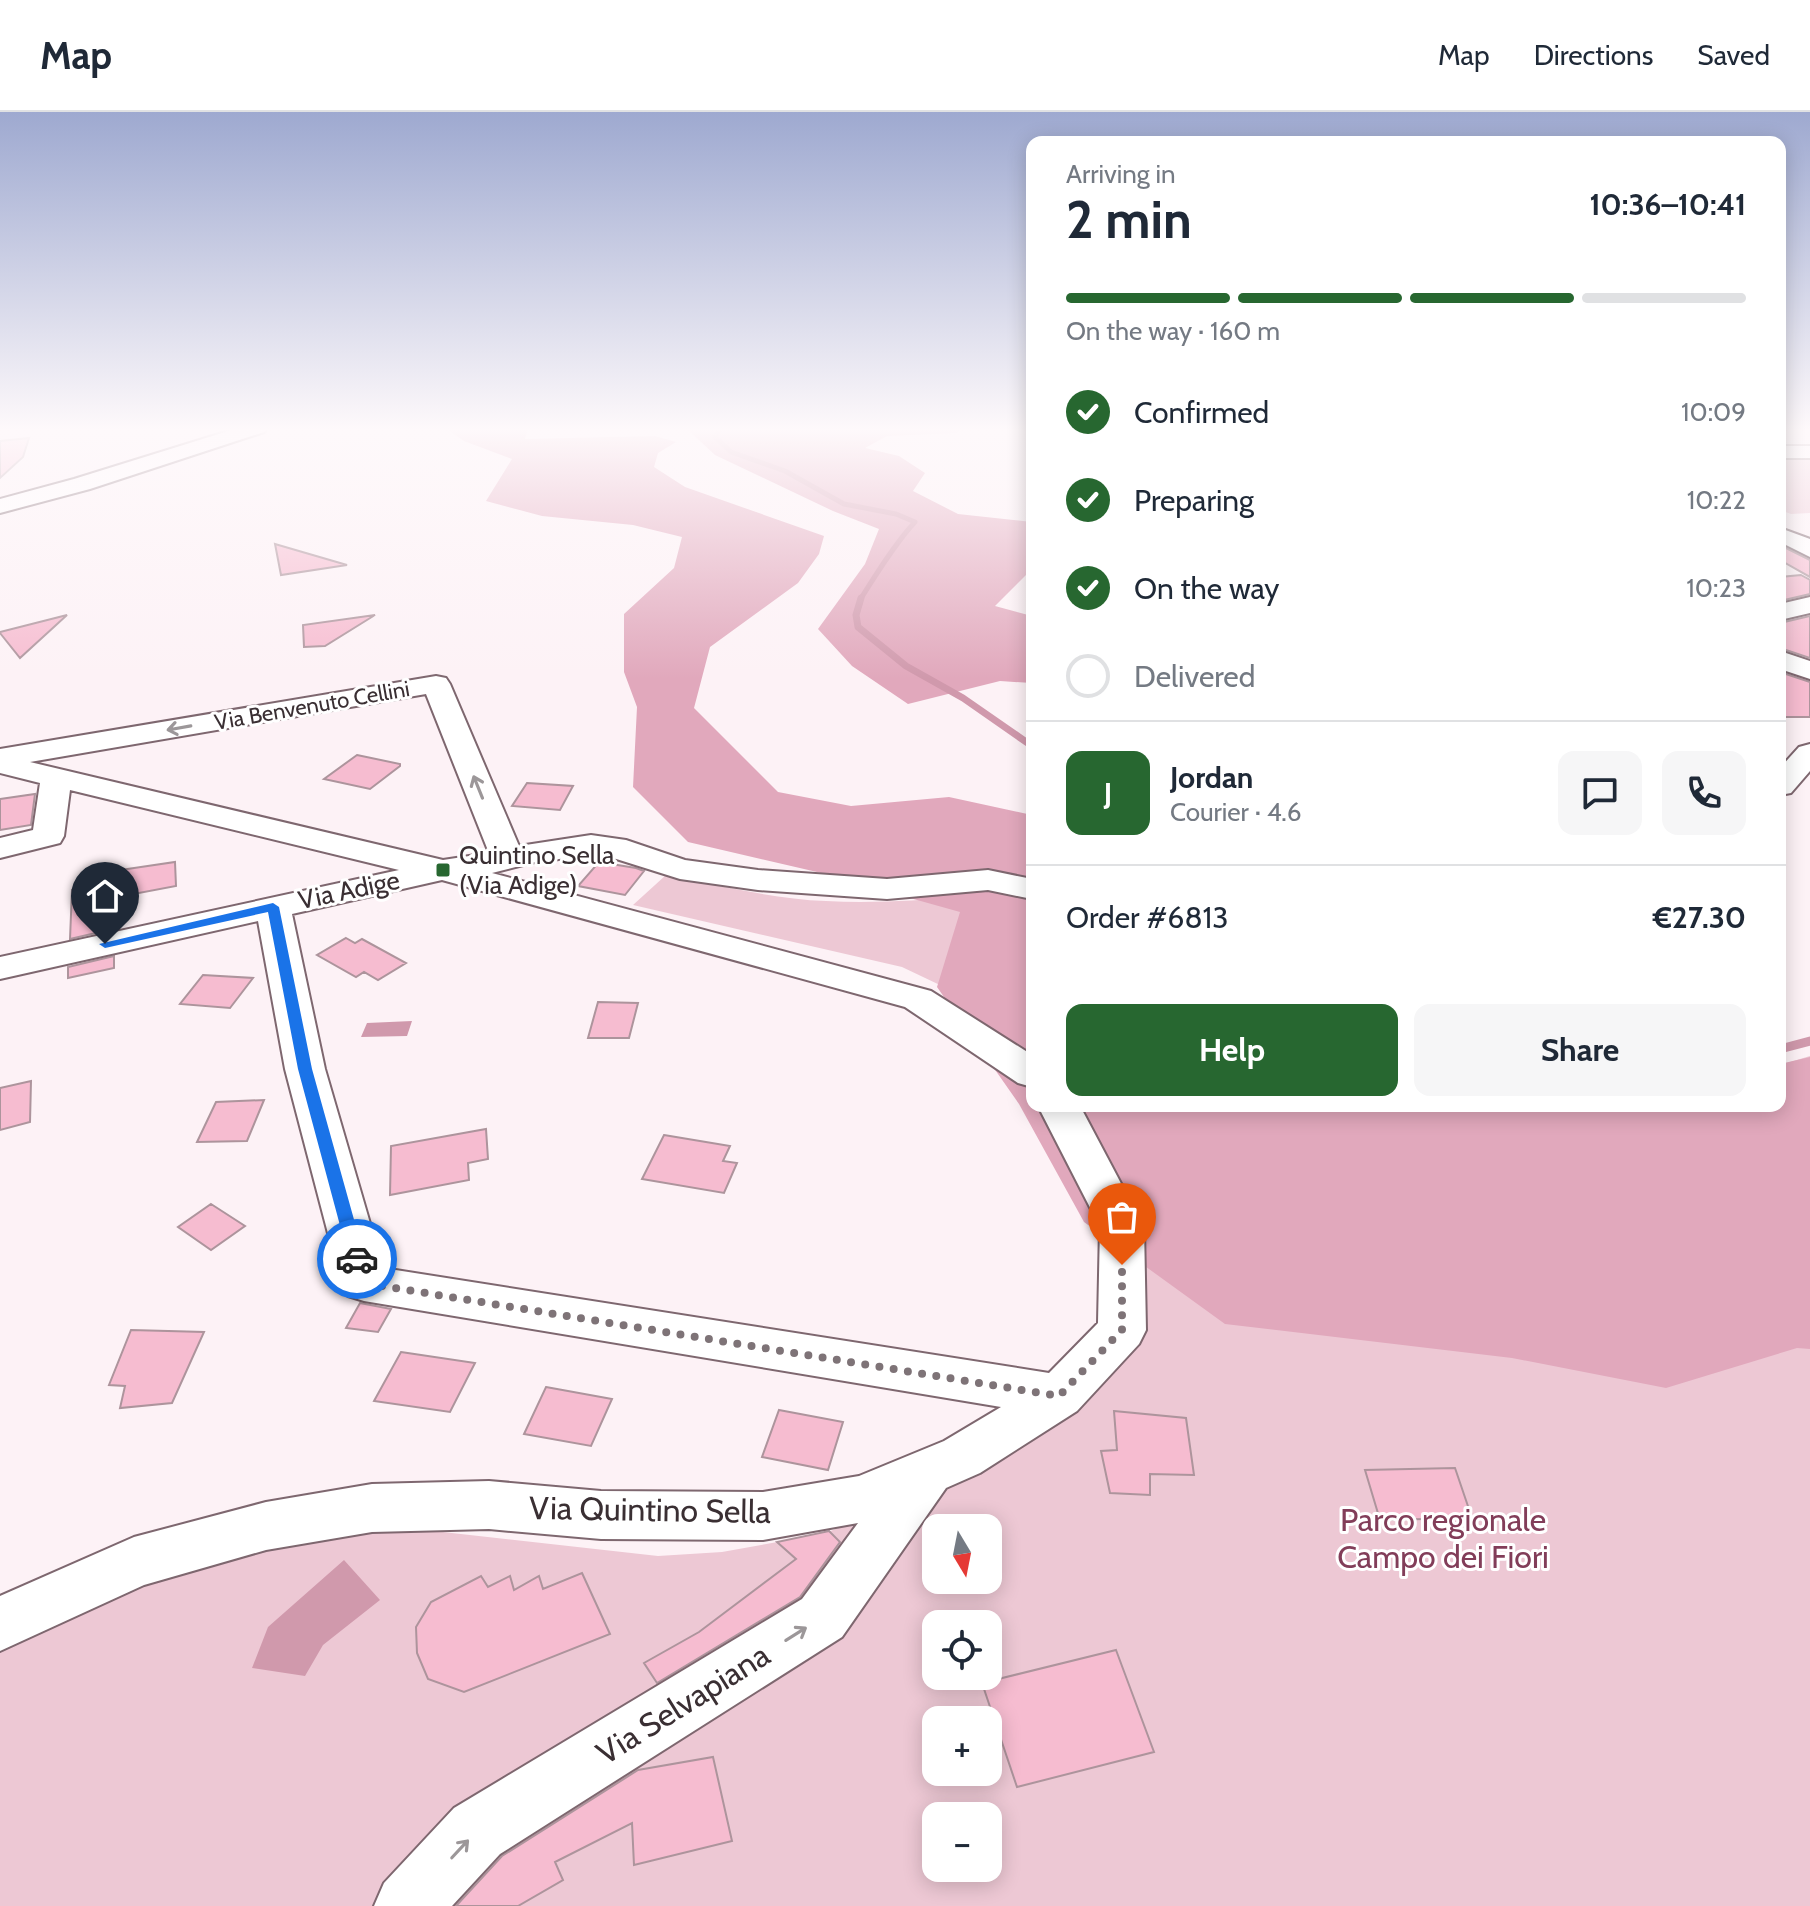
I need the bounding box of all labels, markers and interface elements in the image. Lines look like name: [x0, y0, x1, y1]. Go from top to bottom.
text: Map: [40, 32, 112, 79]
text: Map: [1438, 38, 1490, 72]
text: Directions: [1534, 38, 1653, 72]
text: Saved: [1697, 38, 1770, 72]
text: Arriving in: [1066, 158, 1176, 190]
text: 10:36–10:41: [1589, 186, 1746, 223]
text: 2 min: [1066, 188, 1192, 251]
text: On the way · 160 m: [1066, 315, 1280, 347]
icon: check: [1066, 390, 1110, 434]
text: Confirmed: [1134, 394, 1269, 431]
text: 10:09: [1681, 396, 1746, 428]
icon: check: [1066, 478, 1110, 522]
text: Preparing: [1134, 482, 1254, 519]
text: 10:22: [1687, 484, 1746, 516]
icon: check: [1066, 566, 1110, 610]
text: On the way: [1134, 570, 1279, 607]
text: 10:23: [1686, 572, 1746, 604]
text: Delivered: [1134, 658, 1255, 695]
street label: Via Benvenuto Cellini: [212, 675, 412, 736]
one-way arrow: [167, 721, 193, 736]
button: chat: [1558, 751, 1642, 835]
button: phone: [1662, 751, 1746, 835]
text: Jordan: [1170, 759, 1253, 796]
one-way arrow: [470, 775, 485, 800]
text: J: [1104, 775, 1112, 812]
text: Courier · 4.6: [1170, 796, 1302, 828]
place label: Quintino Sella (Via Adige): [459, 839, 615, 901]
marker: Quintino Sella (Via Adige): [434, 861, 452, 879]
pin: [71, 862, 139, 944]
street label: Via Adige: [295, 864, 403, 916]
icon: home: [83, 874, 127, 918]
text: Order #6813: [1066, 899, 1229, 936]
text: €27.30: [1653, 899, 1746, 936]
button: Help: [1066, 1004, 1398, 1096]
button: Share: [1414, 1004, 1746, 1096]
pin: [1088, 1183, 1156, 1265]
icon: bag: [1100, 1195, 1144, 1239]
courier: [317, 1219, 397, 1299]
icon: car: [335, 1237, 379, 1281]
street label: Via Quintino Sella: [529, 1488, 772, 1531]
park label: Parco regionale Campo dei Fiori: [1337, 1500, 1549, 1576]
north arrow: [922, 1514, 1002, 1594]
map controls: [922, 1514, 1002, 1882]
button: locate: [922, 1610, 1002, 1690]
one-way arrow: [784, 1625, 807, 1641]
street label: Via Selvapiana: [589, 1635, 777, 1772]
button: +: [922, 1706, 1002, 1786]
button: −: [922, 1802, 1002, 1882]
one-way arrow: [451, 1839, 469, 1859]

